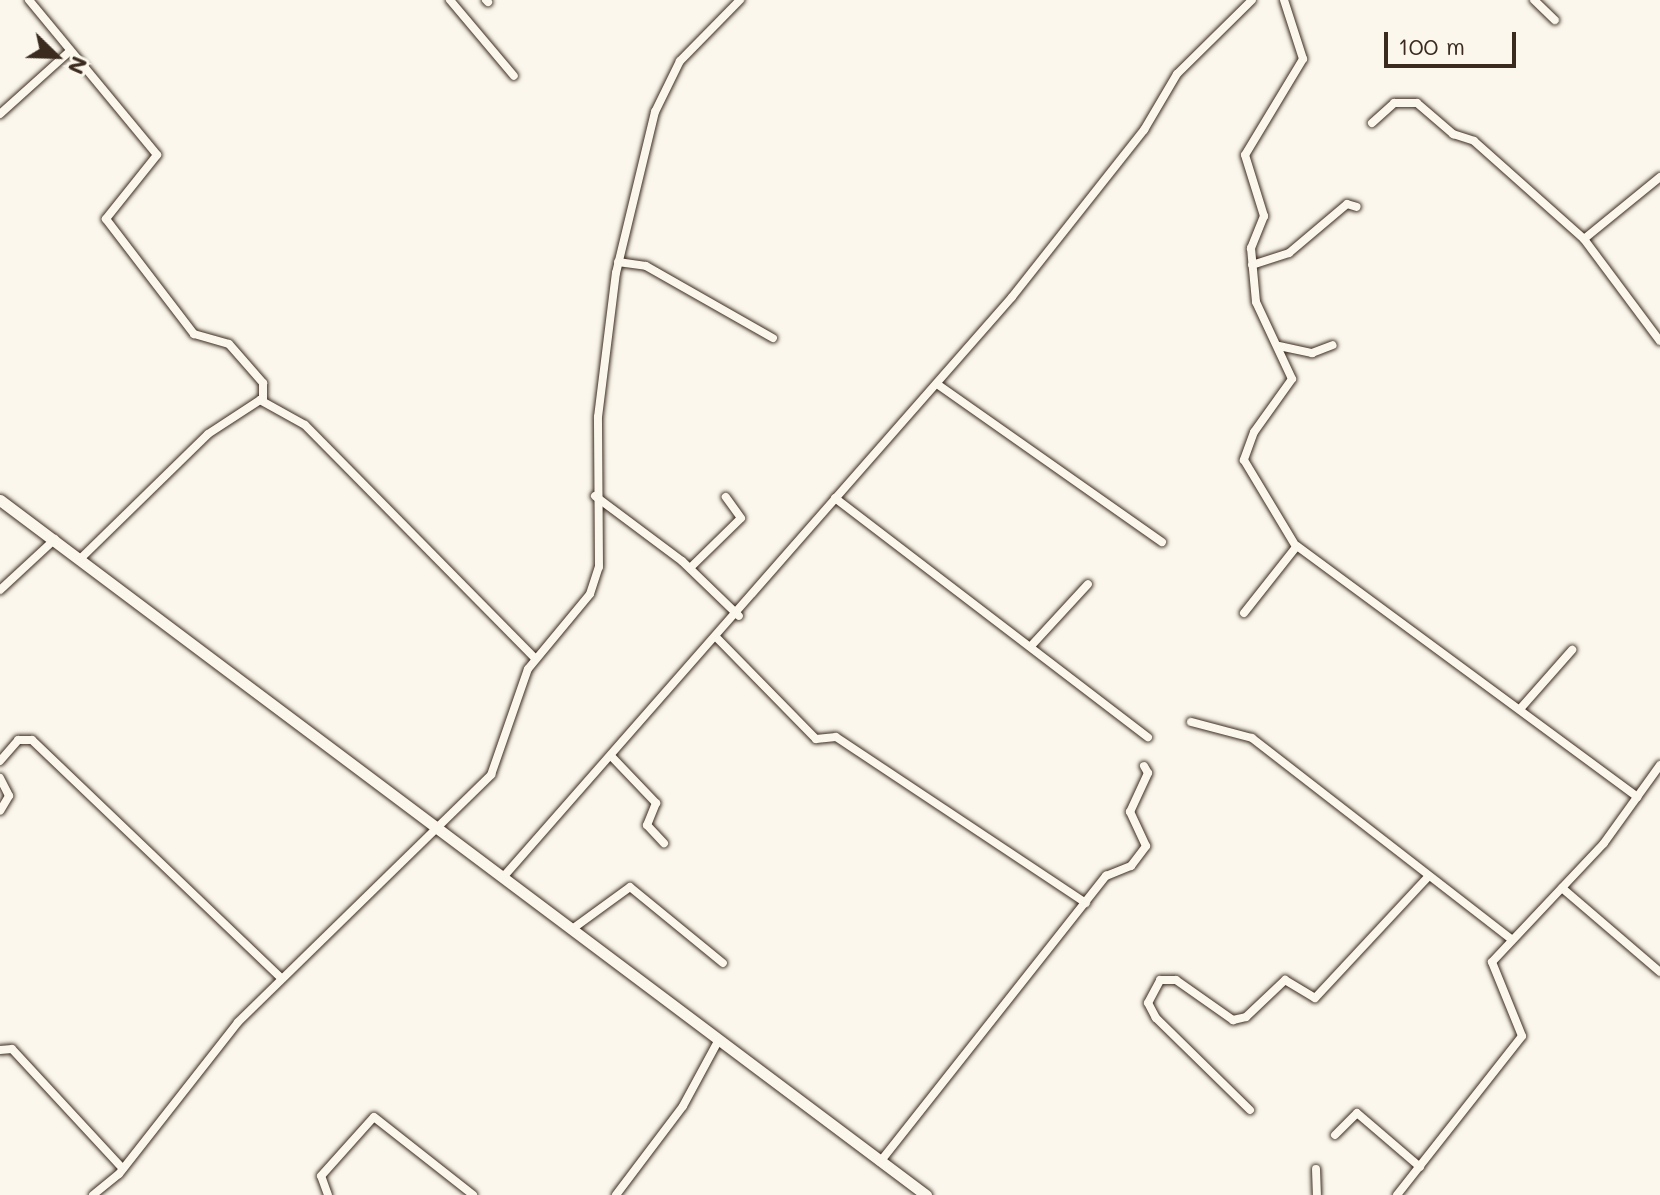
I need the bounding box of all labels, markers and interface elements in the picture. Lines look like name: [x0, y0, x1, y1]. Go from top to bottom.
north arrow: [16, 16, 96, 96]
scale bar: [1388, 16, 1520, 66]
text: 100 m: [1398, 30, 1465, 61]
text: N: [62, 52, 95, 79]

